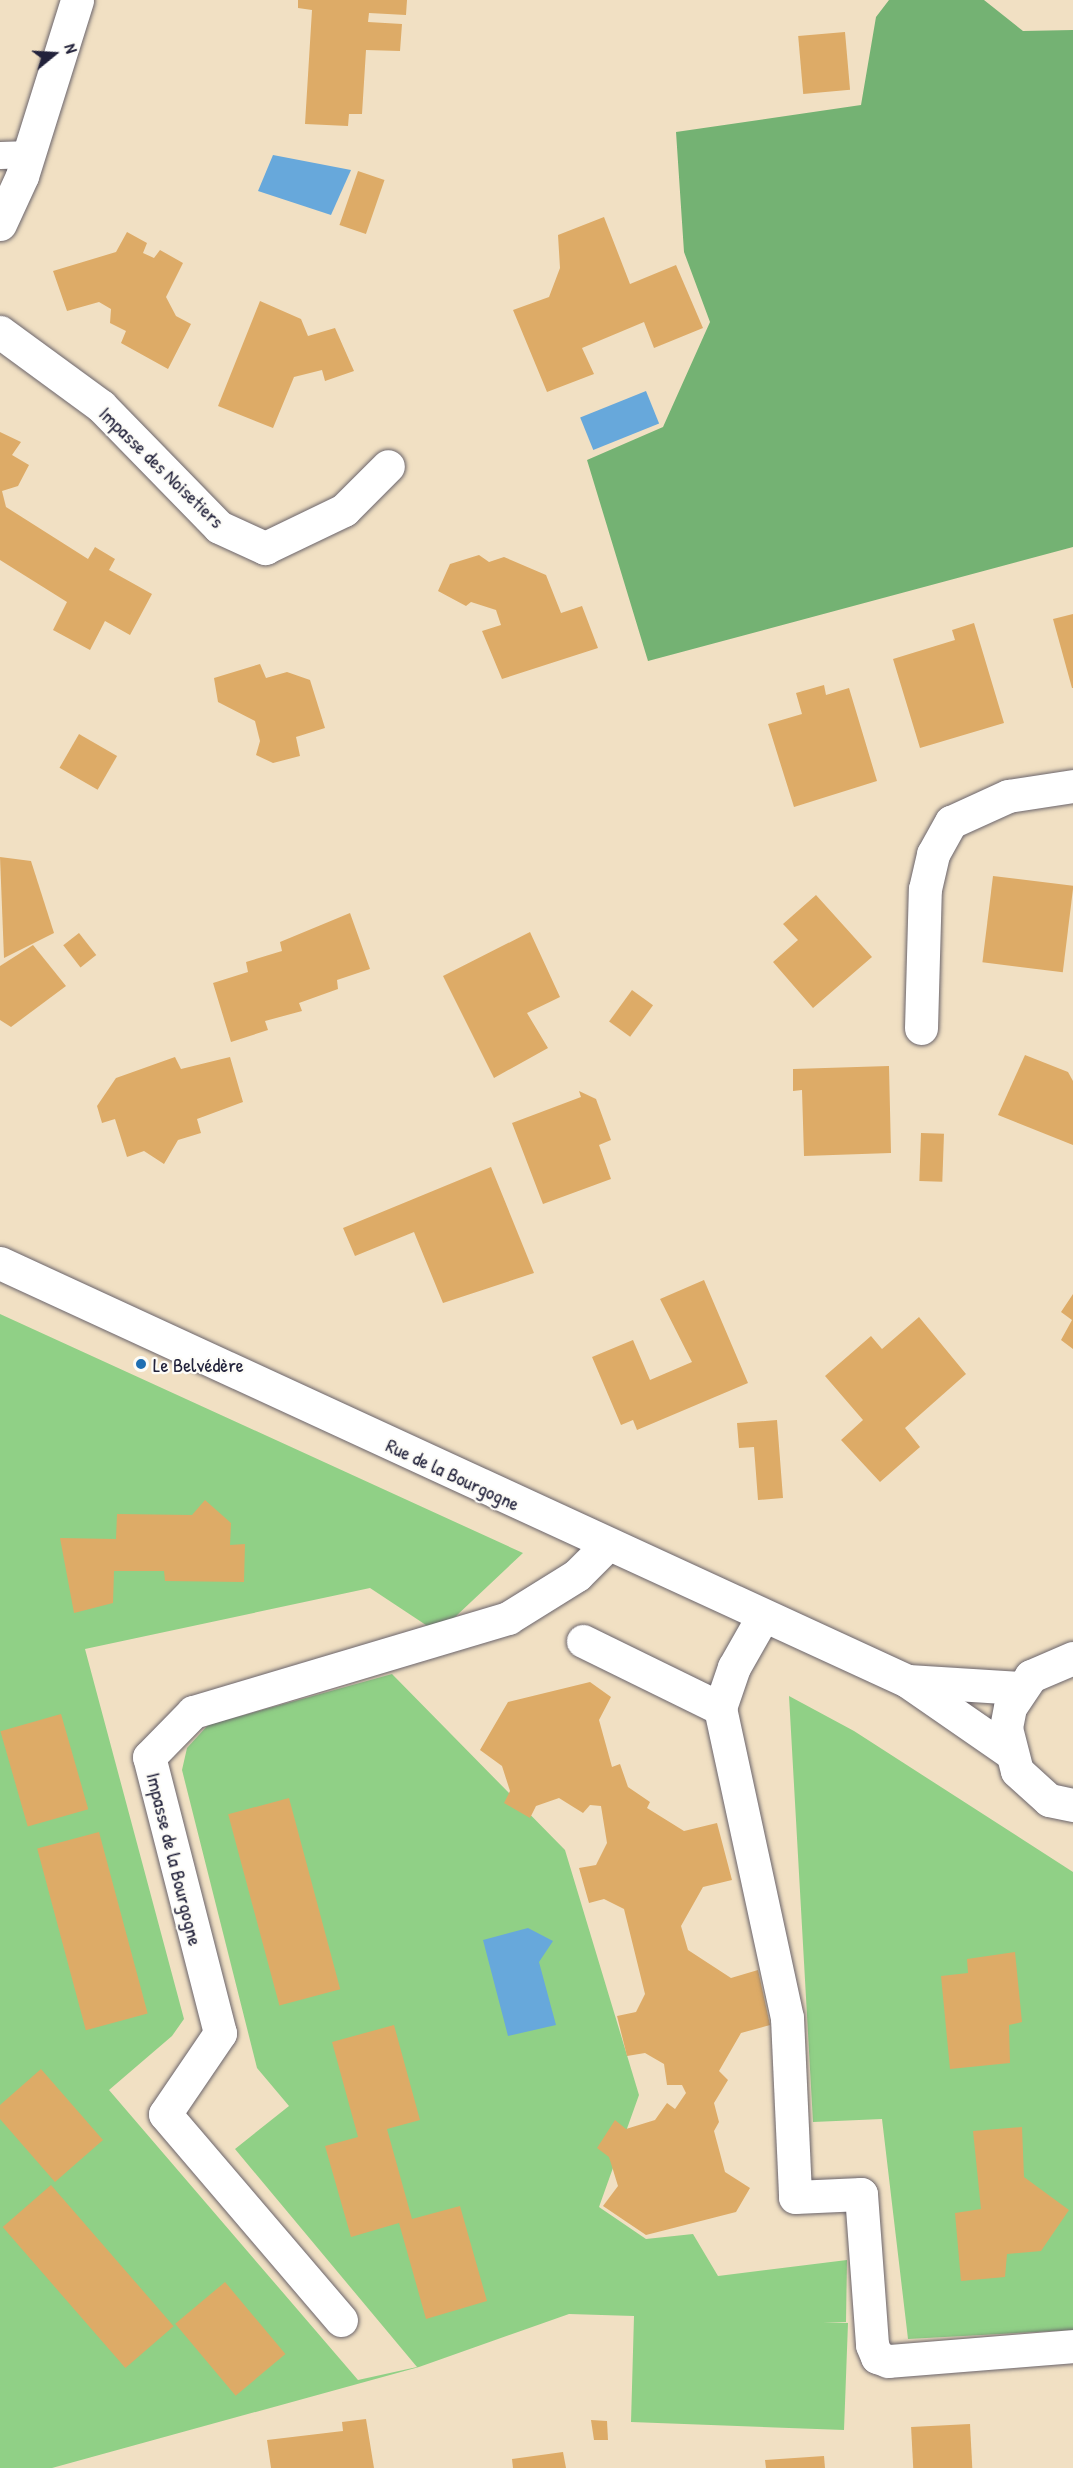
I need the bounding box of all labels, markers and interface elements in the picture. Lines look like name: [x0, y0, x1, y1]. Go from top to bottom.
north arrow: [24, 24, 84, 84]
text: N: [59, 41, 83, 56]
street label: Impasse des Noisetiers: [95, 401, 229, 533]
place label: Le Belvédère: [153, 1352, 244, 1376]
marker: Le Belvédère: [134, 1357, 148, 1371]
street label: Rue de la Bourgogne: [382, 1433, 524, 1515]
street label: Impasse de la Bourgogne: [142, 1770, 208, 1948]

